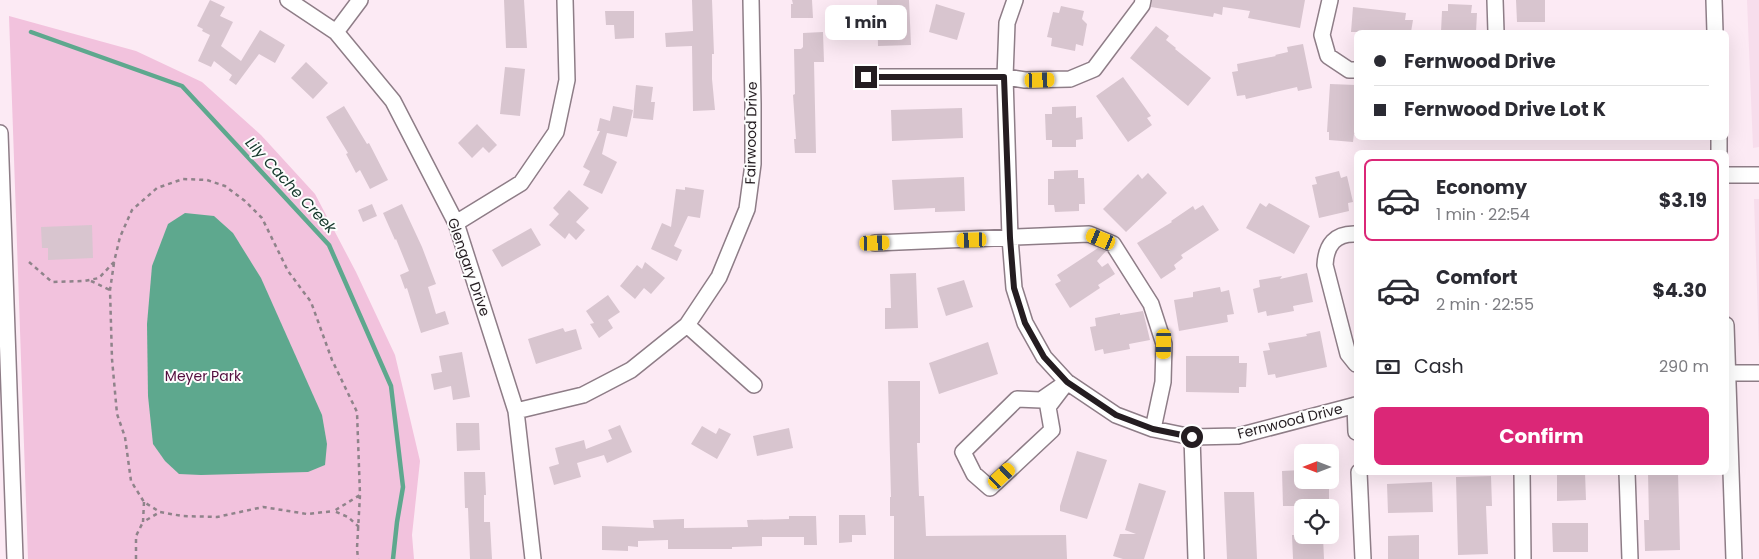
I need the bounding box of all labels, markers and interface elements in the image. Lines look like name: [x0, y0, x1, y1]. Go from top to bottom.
callout: 1 min: [825, 5, 907, 40]
text: 1 min: [845, 11, 887, 34]
text: Fernwood Drive: [1404, 48, 1556, 75]
route end: [855, 66, 877, 88]
car: [1024, 72, 1055, 88]
street label: Fairwood Drive: [740, 81, 762, 185]
text: Fernwood Drive Lot K: [1404, 96, 1606, 123]
water label: Lily Cache Creek: [241, 132, 342, 239]
text: Economy: [1436, 174, 1527, 201]
icon: car: [1376, 178, 1421, 223]
text: $3.19: [1659, 187, 1707, 214]
text: 1 min · 22:54: [1436, 203, 1530, 226]
street label: Glengary Drive: [443, 215, 495, 319]
car: [1084, 226, 1117, 252]
car: [956, 232, 987, 248]
car: [859, 235, 890, 251]
text: Comfort: [1436, 264, 1518, 291]
icon: car: [1376, 268, 1421, 313]
text: $4.30: [1652, 277, 1707, 304]
text: 2 min · 22:55: [1436, 293, 1534, 316]
car: [1156, 329, 1171, 359]
icon: cash: [1374, 353, 1402, 381]
text: Cash: [1414, 353, 1464, 380]
text: 290 m: [1659, 355, 1709, 378]
park label: Meyer Park: [165, 366, 242, 386]
street label: Fernwood Drive: [1235, 398, 1345, 444]
button: Confirm: [1374, 407, 1709, 465]
route start: [1181, 426, 1203, 448]
north arrow: [1294, 444, 1339, 489]
map controls: [1294, 444, 1339, 544]
car: [985, 460, 1018, 492]
button: locate: [1294, 499, 1339, 544]

